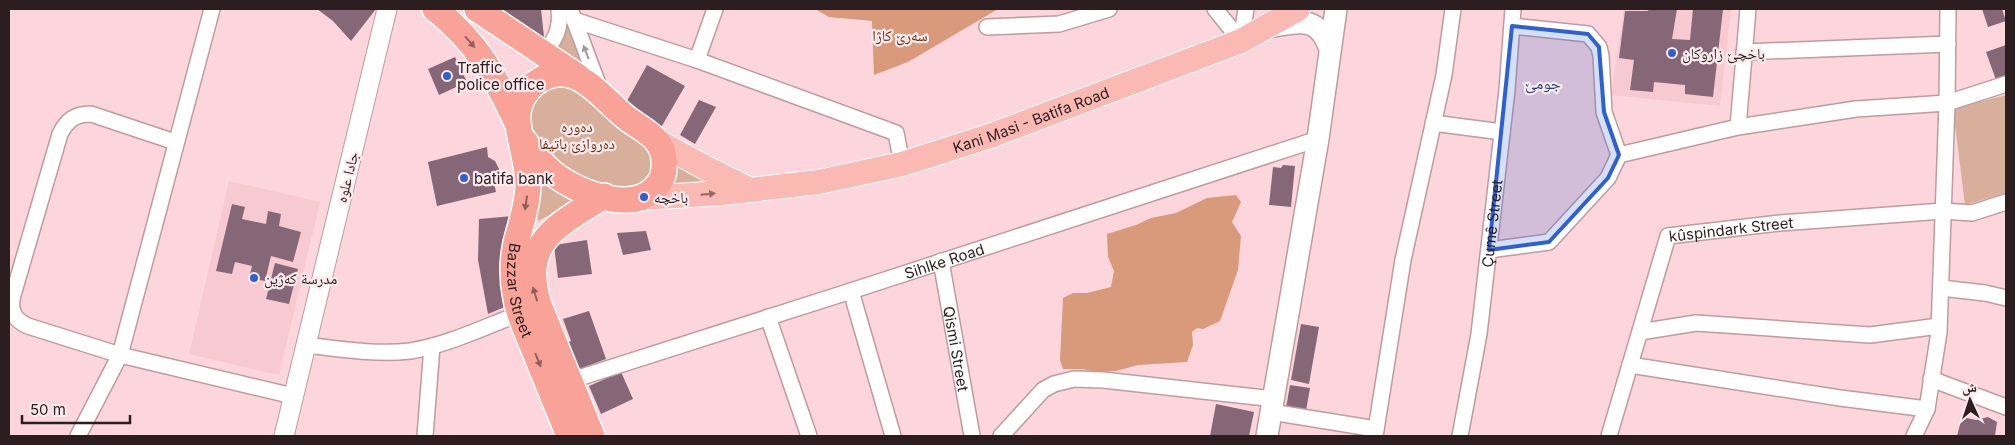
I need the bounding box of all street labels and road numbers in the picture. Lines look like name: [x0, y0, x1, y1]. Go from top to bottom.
street label: Kani Masi - Batifa Road: [950, 82, 1112, 157]
street label: جادا علوه: [332, 149, 363, 204]
street label: Çumê Street: [1477, 178, 1506, 268]
street label: kûspindark Street: [1668, 213, 1794, 245]
street label: Sihlke Road: [902, 239, 987, 283]
street label: Bazzar Street: [503, 242, 537, 340]
street label: Qismi Street: [940, 304, 973, 393]

